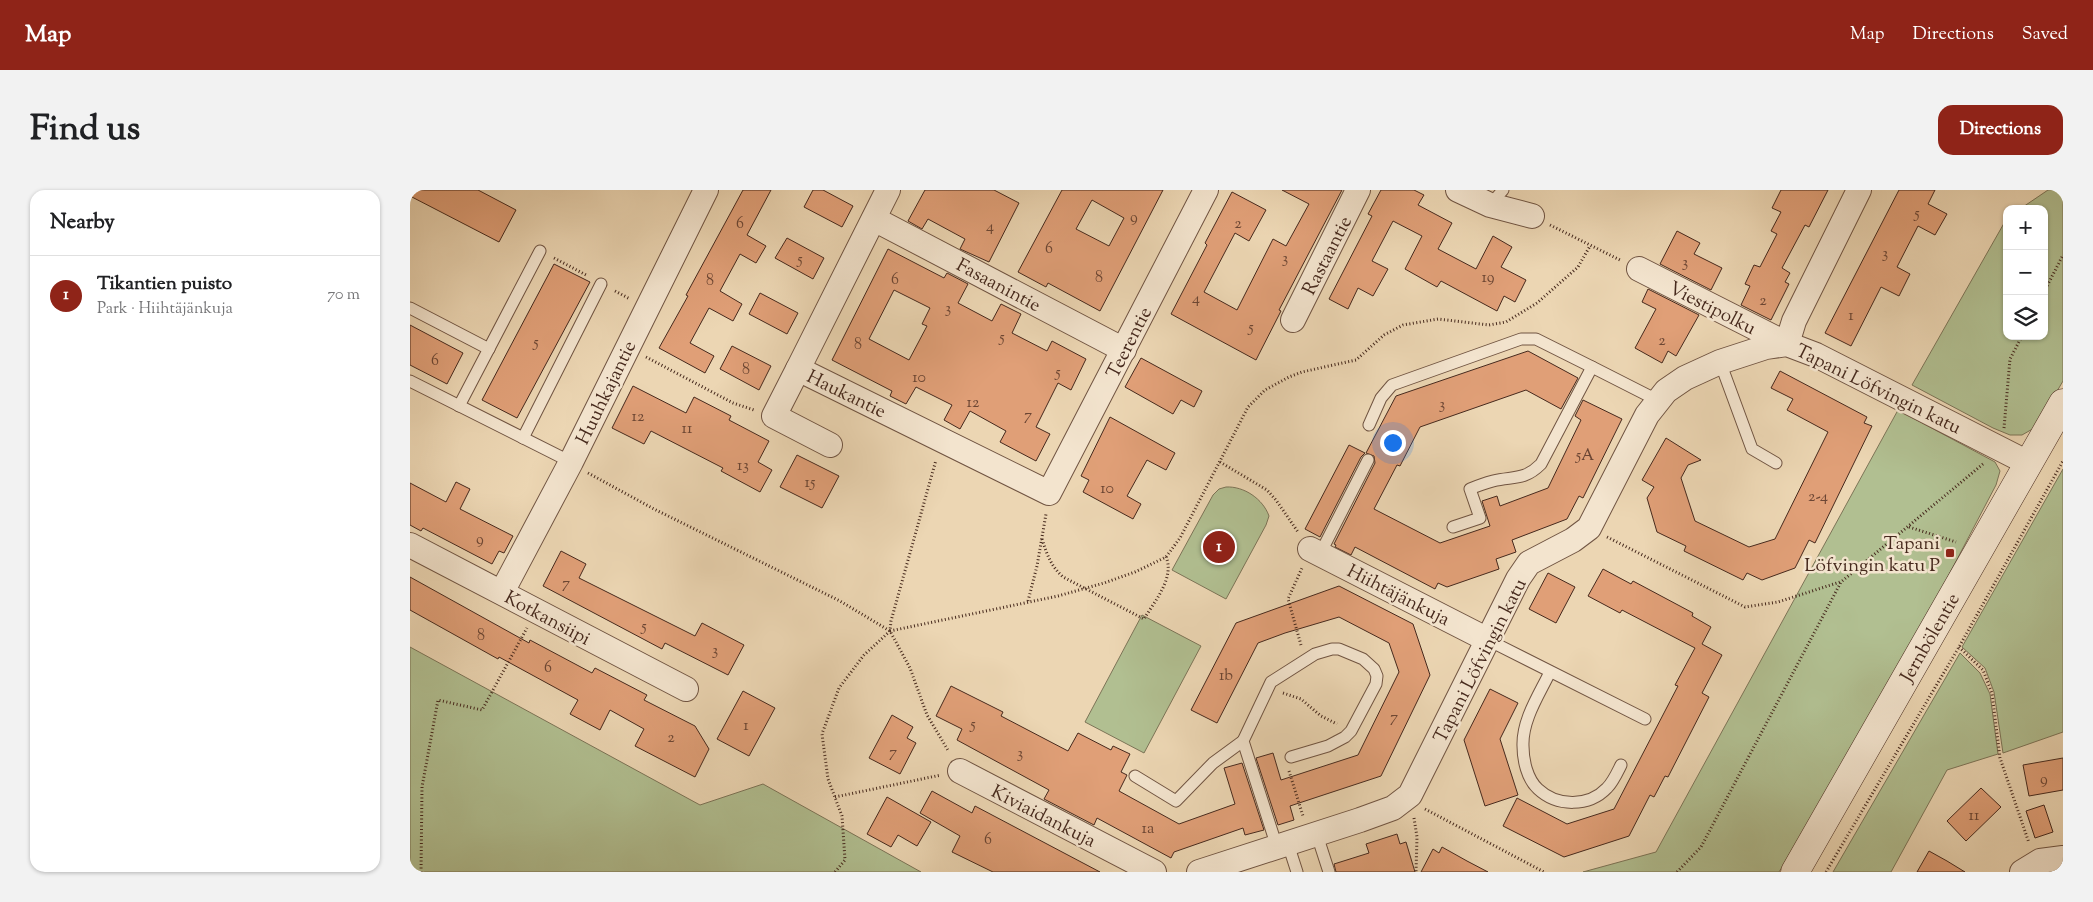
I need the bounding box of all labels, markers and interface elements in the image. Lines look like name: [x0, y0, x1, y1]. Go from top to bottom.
text: Map: [25, 18, 71, 52]
text: Map: [1850, 22, 1885, 48]
text: Directions: [1913, 22, 1994, 48]
text: Saved: [2022, 22, 2068, 48]
text: Find us: [30, 105, 140, 156]
button: Directions: [1938, 105, 2063, 155]
house number: 5: [1913, 203, 1920, 226]
map controls: [2003, 205, 2048, 340]
button: +: [2003, 205, 2048, 250]
house number: 9: [1130, 207, 1138, 230]
text: Nearby: [50, 208, 115, 238]
street label: Rastaantie: [1297, 212, 1360, 300]
house number: 6: [736, 213, 744, 236]
house number: 2: [1234, 213, 1242, 236]
house number: 4: [986, 216, 994, 239]
house number: 6: [1045, 238, 1053, 261]
house number: 3: [1882, 243, 1888, 266]
house number: 3: [1282, 248, 1288, 271]
house number: 5: [796, 249, 803, 272]
button: −: [2003, 250, 2048, 295]
house number: 3: [1682, 252, 1688, 275]
street label: Fasaanintie: [951, 253, 1045, 320]
house number: 8: [1095, 267, 1103, 290]
house number: 19: [1481, 267, 1495, 290]
house number: 6: [891, 269, 899, 292]
house number: 8: [706, 270, 714, 293]
text: Tikantien puisto: [97, 271, 232, 298]
street label: Viestipolku: [1663, 276, 1760, 343]
text: 1: [63, 284, 69, 307]
text: 70 m: [327, 284, 360, 307]
house number: 4: [1192, 288, 1200, 311]
house number: 2: [1759, 290, 1767, 313]
button: layers: [2003, 295, 2048, 340]
text: Park · Hiihtäjänkuja: [97, 298, 233, 321]
house number: 3: [945, 298, 951, 321]
street label: Teerentie: [1101, 303, 1160, 384]
house number: 1: [1848, 305, 1854, 328]
house number: 5: [1247, 317, 1254, 340]
house number: 5: [998, 327, 1005, 350]
house number: 2: [1658, 330, 1666, 353]
house number: 5: [532, 332, 539, 355]
house number: 8: [854, 334, 862, 357]
street label: Huuhkajantie: [570, 336, 644, 450]
street label: Tapani Löfvingin katu: [1790, 338, 1965, 442]
house number: 6: [431, 350, 439, 373]
house number: 8: [742, 359, 750, 382]
house number: 5: [1054, 362, 1061, 385]
street label: Haukantie: [802, 364, 890, 426]
house number: 10: [912, 367, 926, 390]
house number: 12: [967, 392, 980, 415]
house number: 3: [1439, 394, 1445, 417]
house number: 7: [1024, 405, 1032, 428]
house number: 12: [632, 406, 645, 429]
house number: 11: [682, 418, 693, 441]
your location: [1380, 430, 1406, 456]
house number: 5A: [1575, 445, 1594, 468]
house number: 13: [737, 455, 749, 478]
house number: 15: [805, 472, 816, 495]
house number: 10: [1100, 478, 1114, 501]
house number: 2-4: [1808, 486, 1828, 509]
pin: 1: [1203, 528, 1235, 566]
house number: 9: [476, 529, 484, 552]
place label: Tapani Löfvingin katu P: [1804, 531, 1940, 580]
marker: Tapani Löfvingin katu P: [1944, 547, 1956, 559]
street label: Hiihtäjänkuja: [1342, 559, 1454, 634]
house number: 7: [562, 573, 570, 596]
street label: Tapani Löfvingin katu: [1428, 574, 1534, 748]
street label: Kotkansiipi: [499, 585, 595, 653]
street label: Jernbölentie: [1894, 589, 1968, 689]
house number: 5: [640, 616, 647, 639]
house number: 8: [477, 625, 485, 648]
house number: 3: [712, 640, 718, 663]
house number: 6: [544, 657, 552, 680]
house number: 1b: [1219, 665, 1233, 688]
house number: 7: [1390, 707, 1398, 730]
house number: 5: [969, 714, 976, 737]
house number: 1: [743, 715, 749, 738]
house number: 2: [667, 727, 675, 750]
house number: 7: [889, 742, 897, 765]
house number: 3: [1017, 743, 1023, 766]
house number: 9: [2040, 769, 2048, 792]
street label: Kiviaidankuja: [986, 779, 1100, 855]
house number: 11: [1969, 805, 1980, 828]
house number: 1a: [1142, 818, 1155, 841]
house number: 6: [984, 829, 992, 852]

